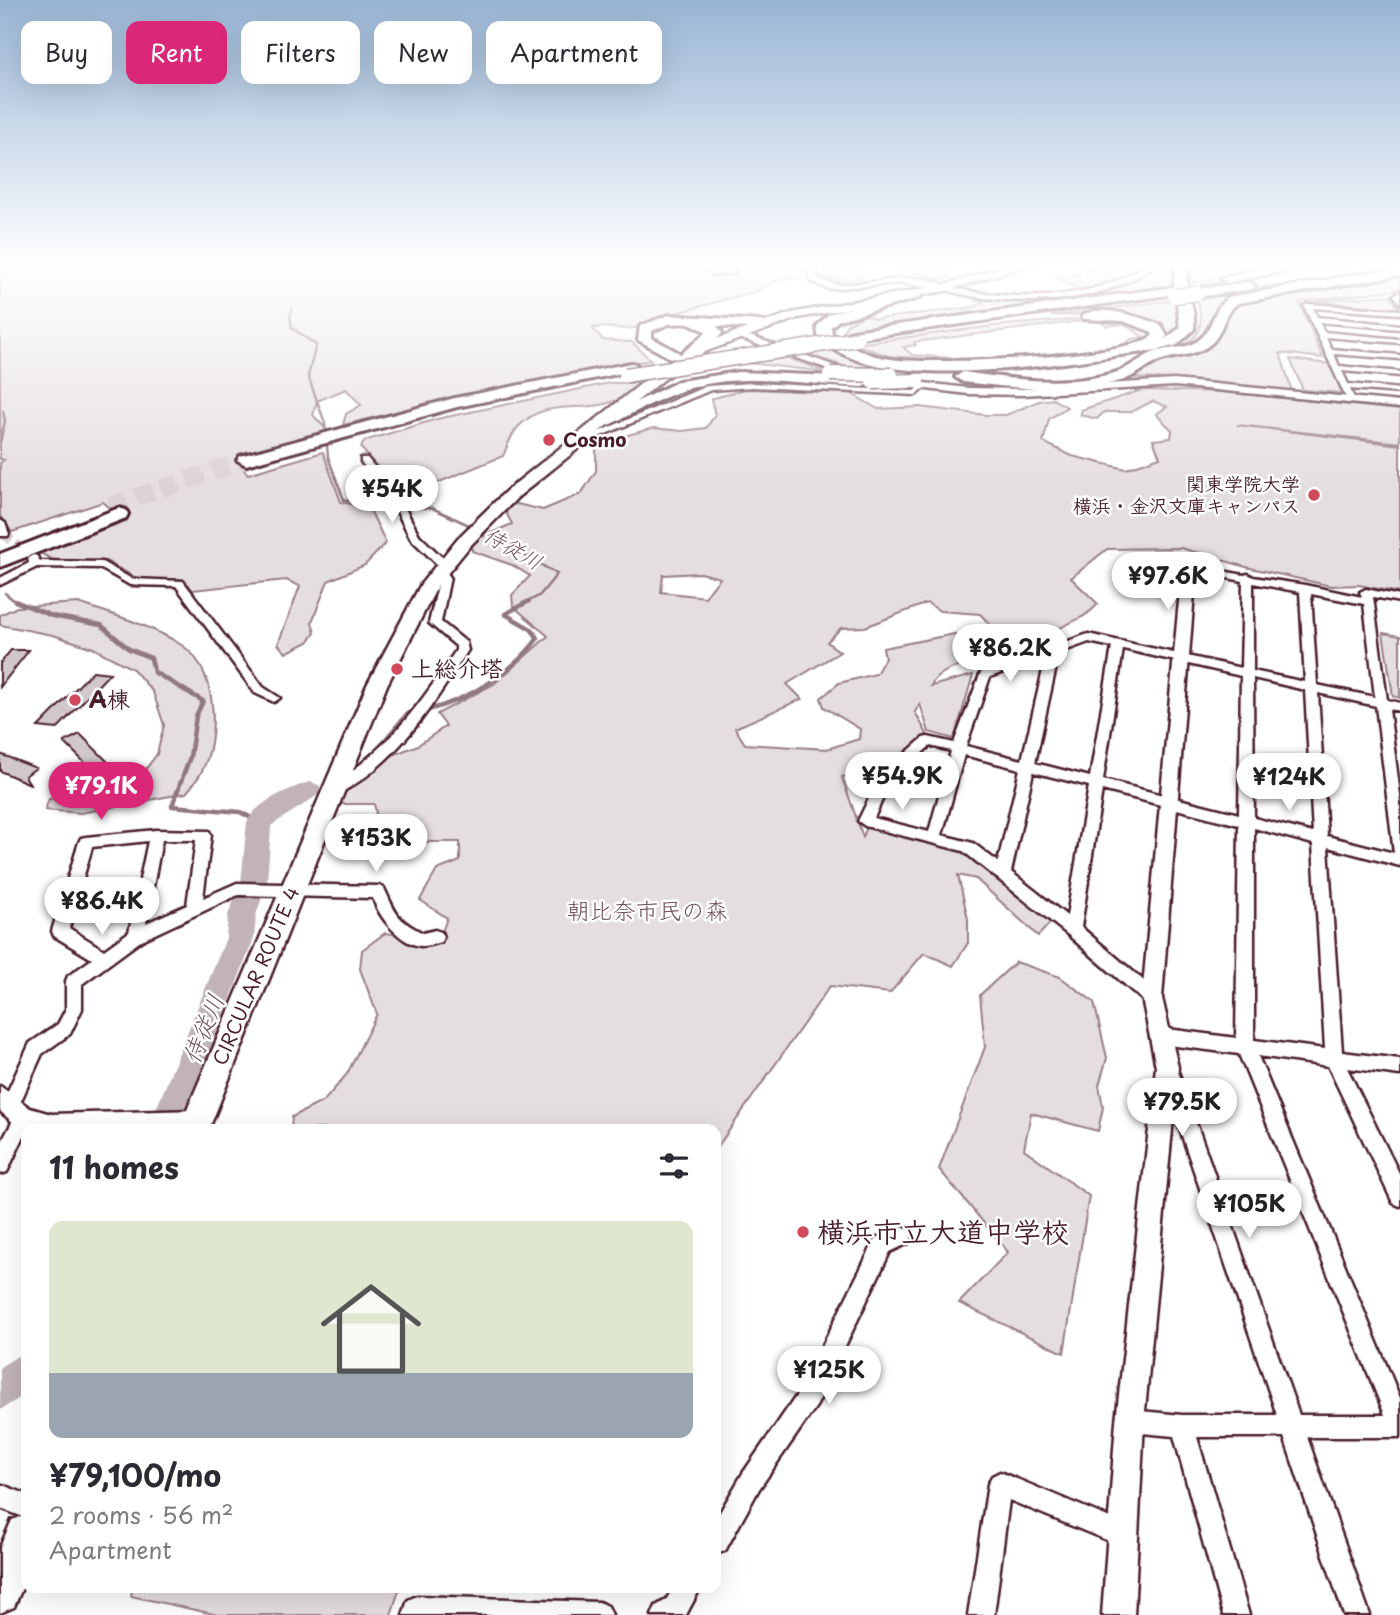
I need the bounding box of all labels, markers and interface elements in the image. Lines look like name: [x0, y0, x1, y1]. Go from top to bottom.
chip: Buy: [21, 21, 112, 84]
chip: Rent: [126, 21, 227, 84]
chip: Filters: [241, 21, 360, 84]
chip: New: [374, 21, 472, 84]
chip: Apartment: [486, 21, 662, 84]
place label: Cosmo: [563, 425, 627, 453]
marker: Cosmo: [541, 432, 557, 448]
pin: ¥54K: [351, 466, 433, 525]
place label: 関東学院大学 横浜・金沢文庫キャンパス: [1073, 469, 1300, 519]
text: ¥54K: [361, 470, 423, 505]
marker: 関東学院大学 横浜・金沢文庫キャンパス: [1306, 487, 1322, 503]
water label: 侍従川: [479, 518, 549, 577]
pin: ¥97.6K: [1111, 552, 1225, 612]
text: ¥97.6K: [1128, 557, 1208, 592]
pin: ¥86.2K: [953, 624, 1067, 684]
text: ¥86.2K: [968, 629, 1052, 664]
place label: 上総介塔: [411, 650, 503, 685]
marker: 上総介塔: [389, 661, 405, 677]
place label: A棟: [89, 681, 130, 716]
marker: A棟: [67, 692, 83, 708]
pin: ¥54.9K: [845, 752, 959, 812]
pin: ¥124K: [1240, 754, 1338, 813]
text: ¥54.9K: [861, 757, 943, 792]
text: ¥124K: [1252, 758, 1326, 793]
pin: ¥79.1K: [44, 762, 158, 822]
text: ¥79.1K: [64, 767, 138, 802]
pin: ¥153K: [327, 814, 425, 874]
text: ¥153K: [340, 819, 412, 854]
pin: ¥86.4K: [45, 878, 159, 937]
text: ¥86.4K: [60, 882, 144, 917]
street label: CIRCULAR ROUTE 4: [205, 882, 305, 1069]
park label: 朝比奈市民の森: [567, 892, 728, 927]
water label: 侍従川: [172, 988, 232, 1068]
pin: ¥79.5K: [1125, 1078, 1239, 1138]
text: ¥79.5K: [1143, 1083, 1221, 1118]
text: 11 homes: [49, 1144, 179, 1189]
icon: filters: [655, 1147, 693, 1185]
pin: ¥105K: [1200, 1180, 1298, 1240]
text: ¥105K: [1213, 1185, 1285, 1220]
place label: 横浜市立大道中学校: [817, 1209, 1069, 1252]
marker: 横浜市立大道中学校: [795, 1224, 811, 1240]
icon: home: [308, 1266, 434, 1392]
pin: ¥125K: [780, 1346, 878, 1406]
text: ¥125K: [793, 1351, 865, 1386]
text: ¥79,100/mo: [49, 1452, 221, 1497]
text: 2 rooms · 56 m²: [49, 1497, 234, 1532]
text: Apartment: [49, 1532, 172, 1567]

